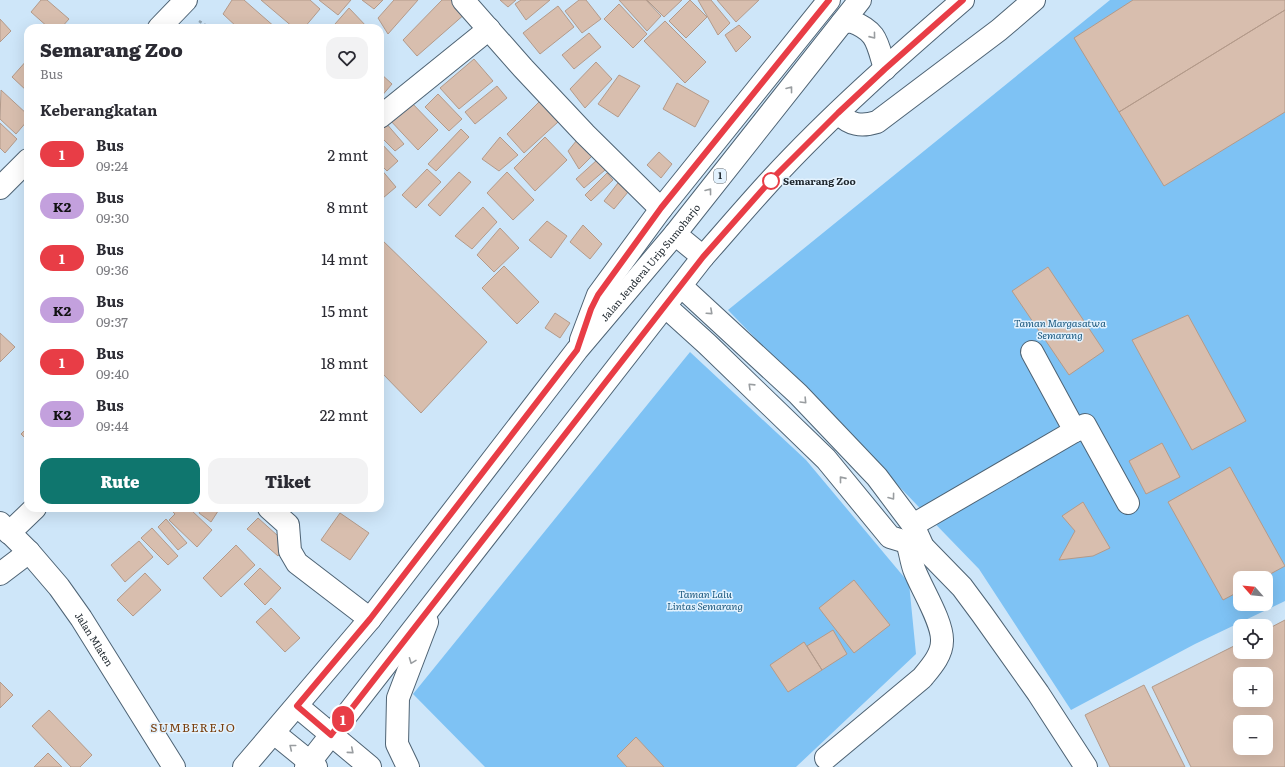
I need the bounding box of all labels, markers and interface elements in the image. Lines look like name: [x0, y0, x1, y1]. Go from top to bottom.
one-way arrow: [868, 31, 875, 38]
text: Semarang Zoo: [40, 35, 183, 63]
button: heart: [326, 37, 368, 79]
text: Bus: [40, 64, 63, 83]
one-way arrow: [785, 86, 792, 93]
text: Keberangkatan: [40, 98, 158, 121]
text: Bus: [96, 133, 124, 156]
text: 2 mnt: [327, 143, 368, 166]
text: 1: [59, 144, 65, 164]
text: 09:24: [96, 156, 128, 175]
road number: 1: [714, 169, 726, 183]
marker: Semarang Zoo: [762, 172, 780, 190]
place label: Semarang Zoo: [783, 173, 856, 188]
text: Bus: [96, 185, 124, 208]
one-way arrow: [704, 188, 711, 195]
text: 8 mnt: [327, 195, 368, 218]
text: K2: [53, 196, 71, 216]
street label: Jalan Jenderal Urip Sumoharjo: [597, 200, 703, 324]
text: 09:30: [96, 208, 129, 227]
text: Bus: [96, 237, 124, 260]
text: 14 mnt: [321, 247, 368, 270]
text: 1: [59, 248, 65, 268]
text: 09:36: [96, 260, 129, 279]
text: Bus: [96, 289, 124, 312]
text: 15 mnt: [321, 299, 368, 322]
text: K2: [53, 300, 71, 320]
one-way arrow: [705, 307, 713, 314]
text: 09:37: [96, 312, 128, 331]
park label: Taman Margasatwa Semarang: [1014, 315, 1106, 342]
text: Bus: [96, 341, 124, 364]
text: 18 mnt: [321, 351, 368, 374]
text: 1: [59, 352, 65, 372]
text: 09:40: [96, 364, 129, 383]
one-way arrow: [748, 383, 756, 391]
text: Bus: [96, 393, 124, 416]
one-way arrow: [800, 396, 807, 404]
text: 22 mnt: [320, 403, 368, 426]
text: K2: [53, 404, 71, 424]
text: 09:44: [96, 416, 129, 435]
button: Rute: [40, 458, 200, 504]
button: Tiket: [208, 458, 368, 504]
one-way arrow: [840, 476, 847, 484]
one-way arrow: [887, 492, 894, 499]
north arrow: [1233, 571, 1273, 611]
map controls: [1233, 571, 1273, 755]
park label: Taman Lalu Lintas Semarang: [667, 586, 743, 613]
street label: Jalan Mlaten: [72, 608, 118, 669]
button: locate: [1233, 619, 1273, 659]
one-way arrow: [408, 657, 416, 664]
button: +: [1233, 667, 1273, 707]
line badge: 1: [330, 706, 356, 732]
text: 1: [340, 709, 346, 729]
button: −: [1233, 715, 1273, 755]
district label: SUMBEREJO: [150, 718, 236, 736]
one-way arrow: [289, 745, 297, 752]
one-way arrow: [346, 746, 353, 753]

